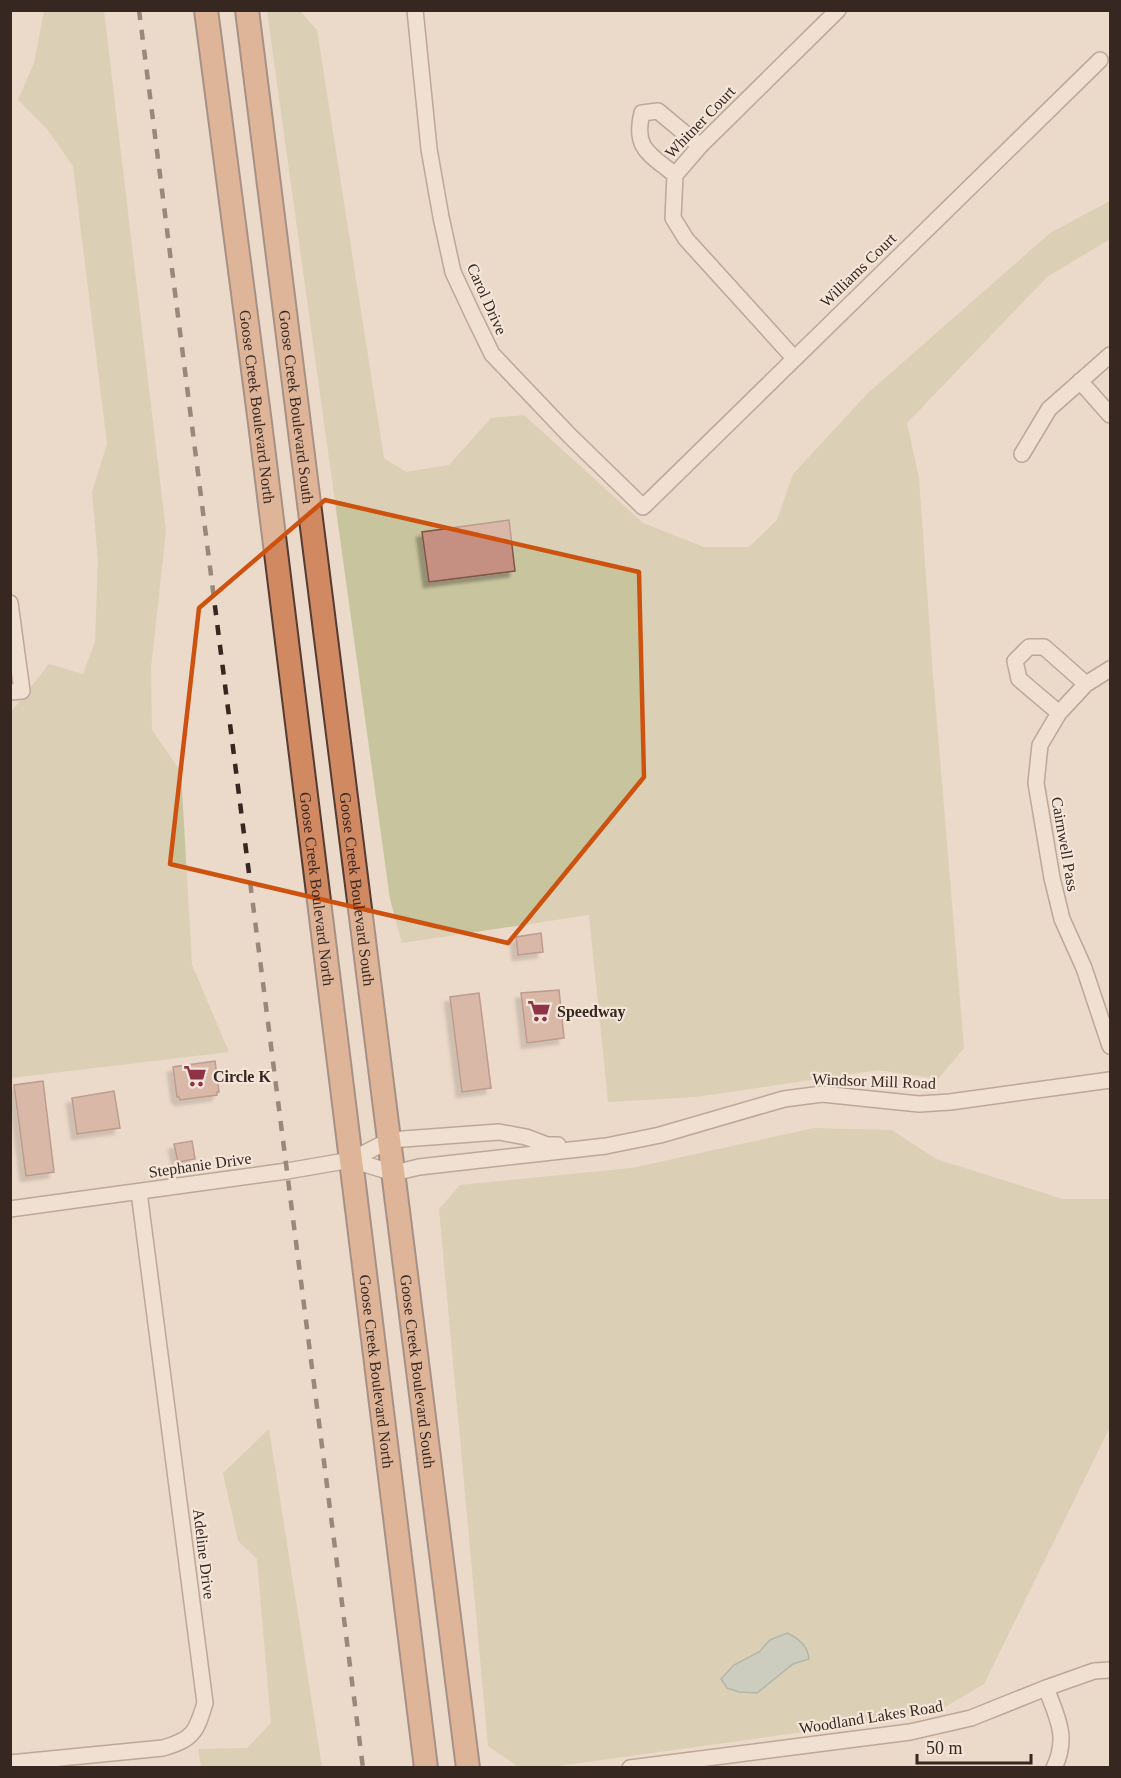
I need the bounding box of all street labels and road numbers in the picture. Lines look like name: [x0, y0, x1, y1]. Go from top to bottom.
street label: Whitner Court: [662, 82, 739, 161]
street label: Williams Court: [817, 229, 900, 310]
street label: Carol Drive: [464, 261, 510, 337]
street label: Goose Creek Boulevard North: [237, 309, 278, 504]
street label: Goose Creek Boulevard South: [276, 309, 317, 505]
street label: Goose Creek Boulevard North: [297, 791, 338, 987]
street label: Goose Creek Boulevard South: [337, 791, 378, 987]
street label: Cairnwell Pass: [1048, 795, 1082, 893]
street label: Windsor Mill Road: [812, 1070, 936, 1092]
street label: Stephanie Drive: [148, 1149, 253, 1182]
street label: Goose Creek Boulevard North: [357, 1273, 397, 1469]
street label: Goose Creek Boulevard South: [398, 1273, 439, 1469]
street label: Adeline Drive: [190, 1508, 218, 1600]
street label: Woodland Lakes Road: [798, 1697, 944, 1737]

